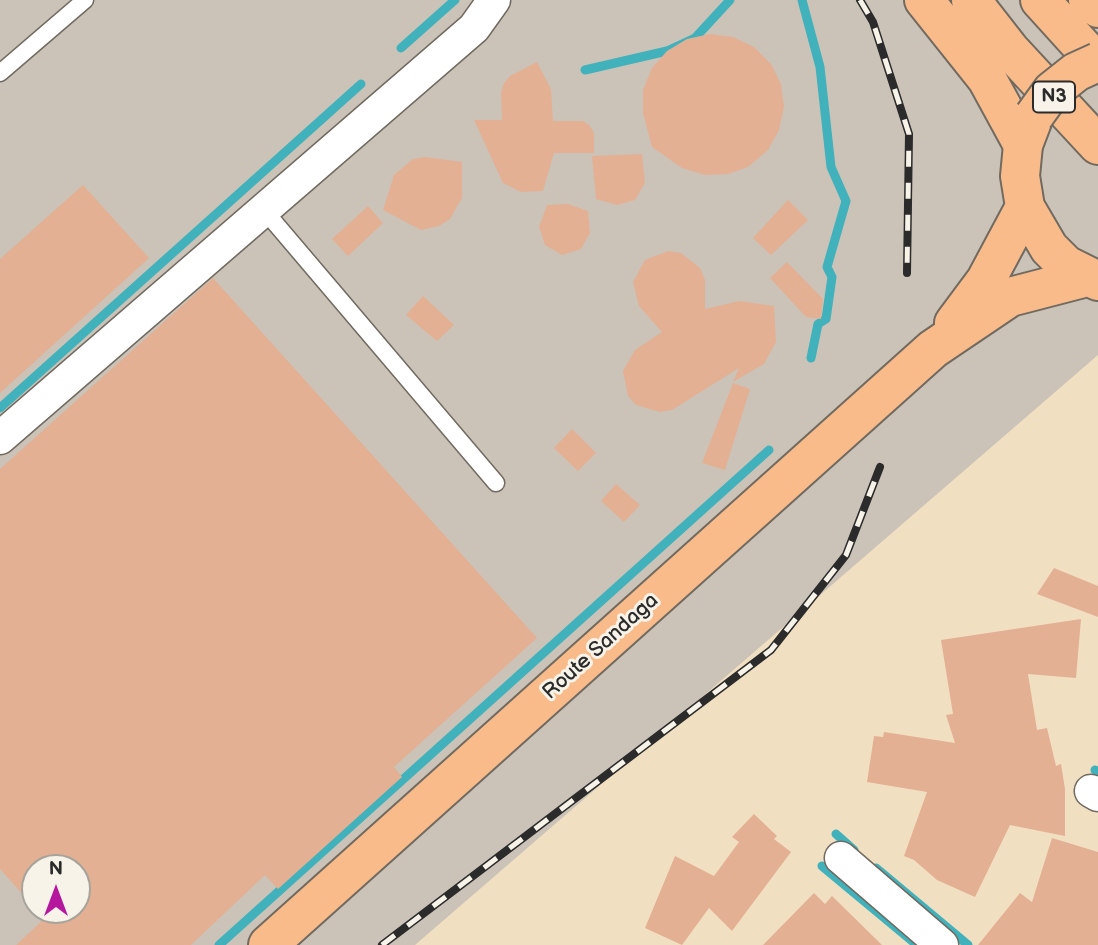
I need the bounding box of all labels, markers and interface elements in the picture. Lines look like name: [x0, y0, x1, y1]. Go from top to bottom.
road number: N3: [1033, 82, 1075, 113]
street label: Route Sandaga: [538, 589, 664, 705]
north arrow: [21, 854, 91, 924]
text: N: [49, 858, 63, 881]

